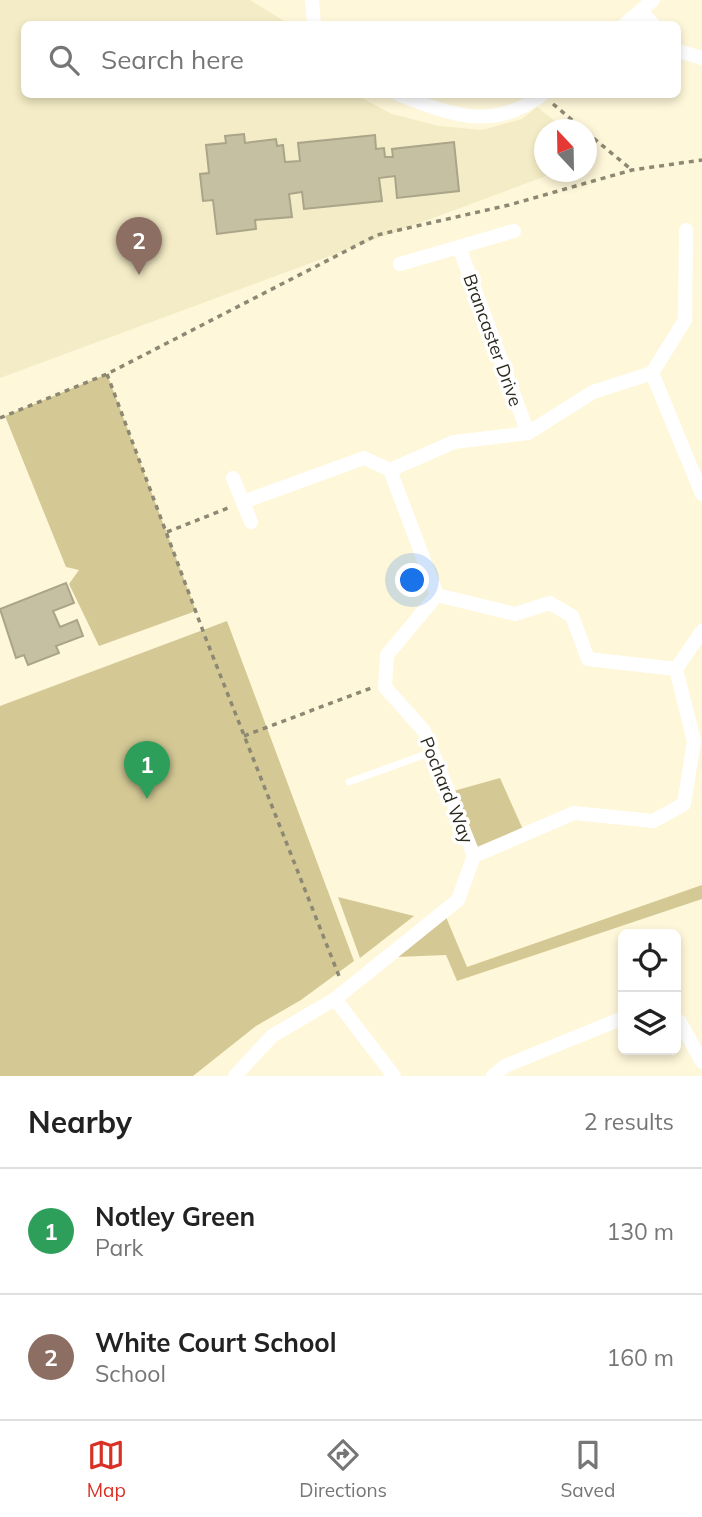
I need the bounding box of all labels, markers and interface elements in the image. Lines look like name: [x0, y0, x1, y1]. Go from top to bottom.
search box: [21, 21, 681, 98]
icon: search: [45, 41, 83, 79]
text: Search here: [101, 43, 244, 76]
north arrow: [534, 119, 597, 182]
pin: 2: [116, 217, 162, 275]
street label: Brancaster Drive: [458, 271, 528, 409]
your location: [395, 563, 429, 597]
street label: Pochard Way: [415, 733, 479, 847]
pin: 1: [124, 741, 170, 799]
map controls: [618, 929, 681, 1055]
button: locate: [618, 929, 681, 992]
button: layers: [618, 992, 681, 1055]
text: Nearby: [28, 1103, 132, 1141]
text: 2 results: [584, 1107, 674, 1136]
text: Notley Green: [95, 1200, 255, 1233]
text: 1: [44, 1217, 58, 1246]
text: 130 m: [606, 1217, 674, 1246]
text: Park: [95, 1233, 143, 1262]
text: White Court School: [95, 1326, 337, 1359]
text: 2: [44, 1343, 58, 1372]
text: 160 m: [606, 1343, 674, 1372]
text: School: [95, 1359, 166, 1388]
tab: Map: [87, 1436, 126, 1502]
tab: Directions: [299, 1436, 387, 1502]
tab: Saved: [560, 1436, 615, 1502]

